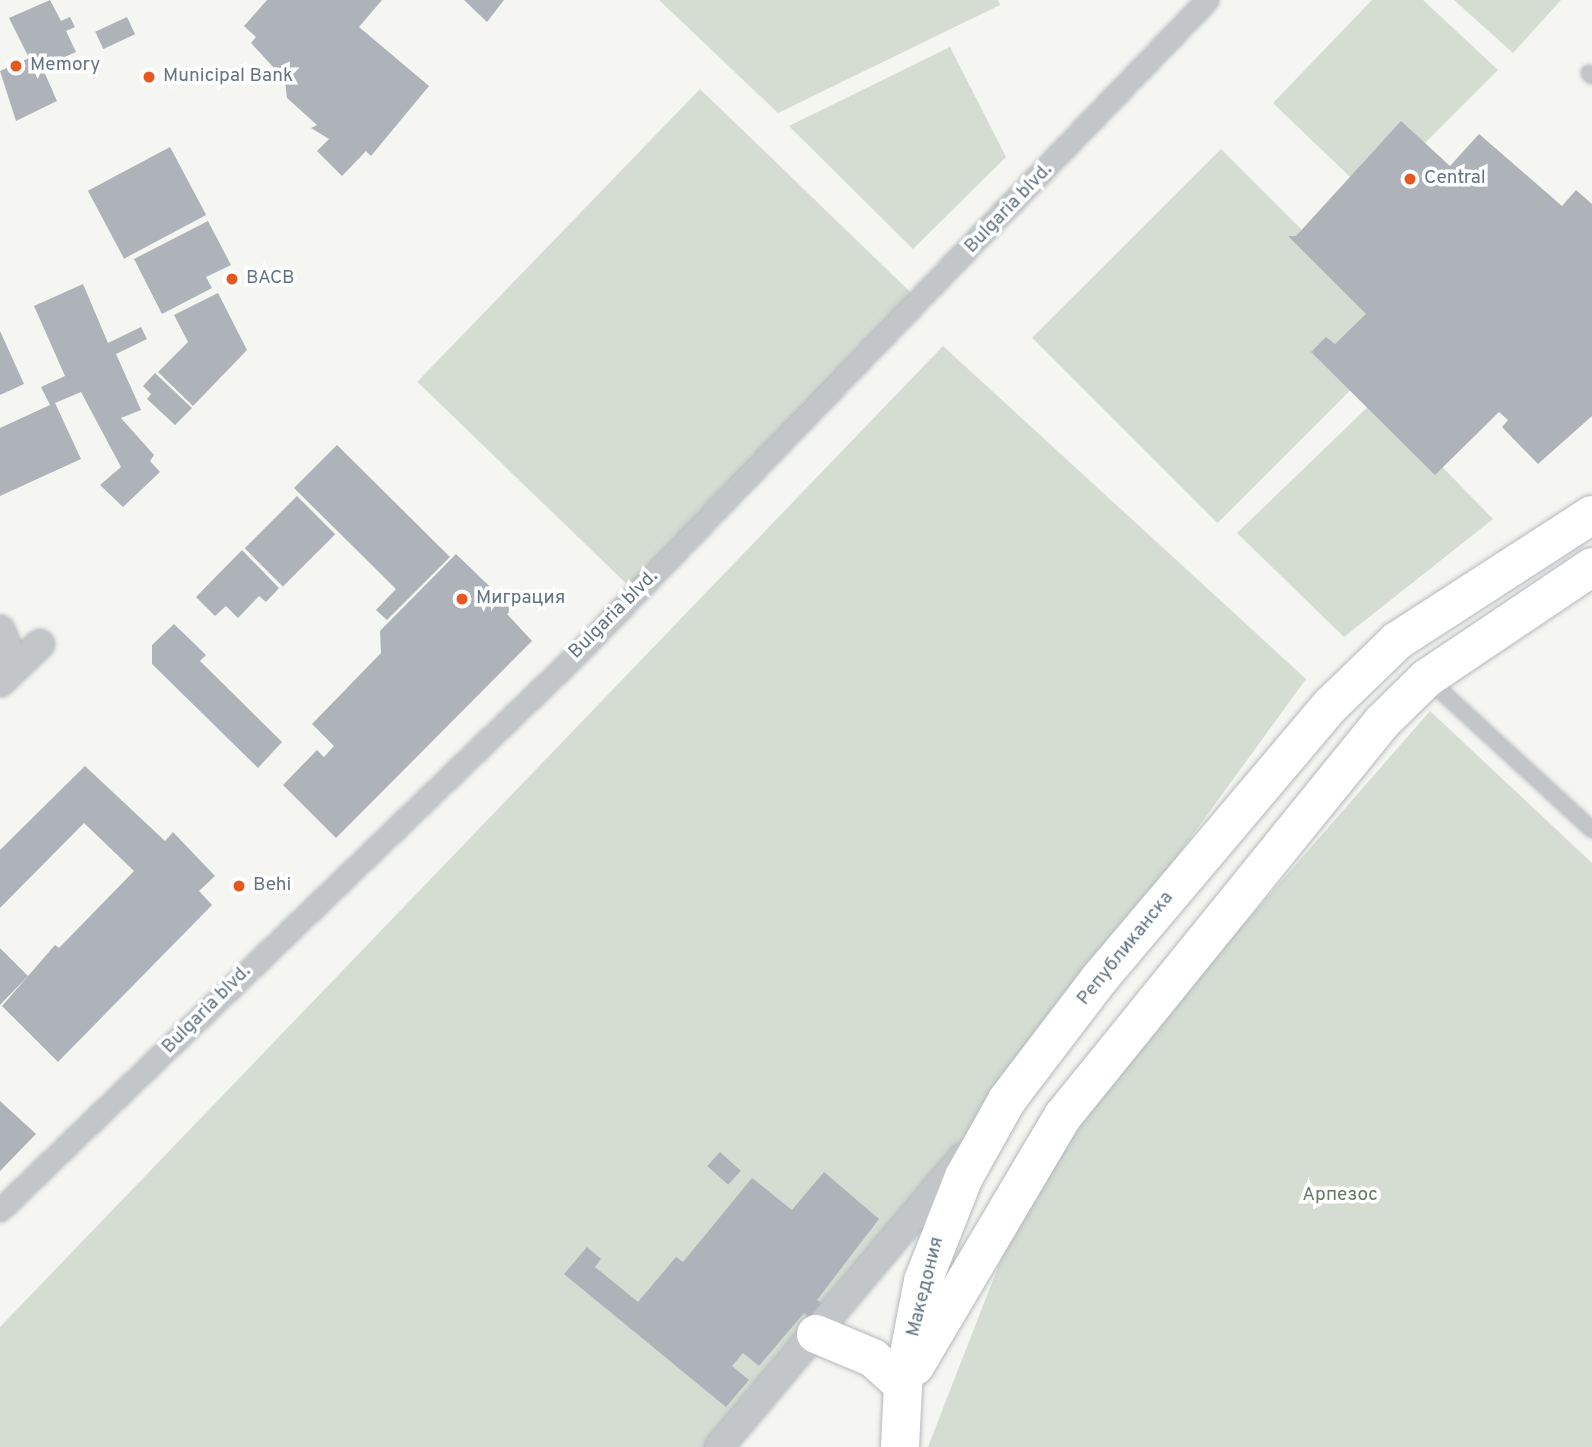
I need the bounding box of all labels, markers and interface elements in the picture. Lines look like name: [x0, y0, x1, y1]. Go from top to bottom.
place label: Memory: [30, 55, 100, 77]
marker: Memory: [8, 58, 24, 74]
place label: Municipal Bank: [163, 66, 293, 88]
marker: Municipal Bank: [141, 69, 157, 85]
street label: Bulgaria blvd.: [960, 159, 1058, 259]
place label: Central: [1424, 168, 1486, 190]
marker: Central: [1402, 171, 1418, 187]
place label: BACB: [246, 268, 295, 290]
marker: BACB: [224, 271, 240, 287]
street label: Bulgaria blvd.: [565, 566, 663, 664]
place label: Миграция: [476, 588, 565, 610]
marker: Миграция: [454, 591, 470, 607]
place label: Behi: [253, 875, 291, 897]
marker: Behi: [231, 878, 247, 894]
street label: Републиканска: [1073, 887, 1179, 1011]
street label: Bulgaria blvd.: [158, 961, 256, 1059]
park label: Арпезос: [1302, 1185, 1378, 1207]
street label: Македония: [903, 1235, 949, 1339]

